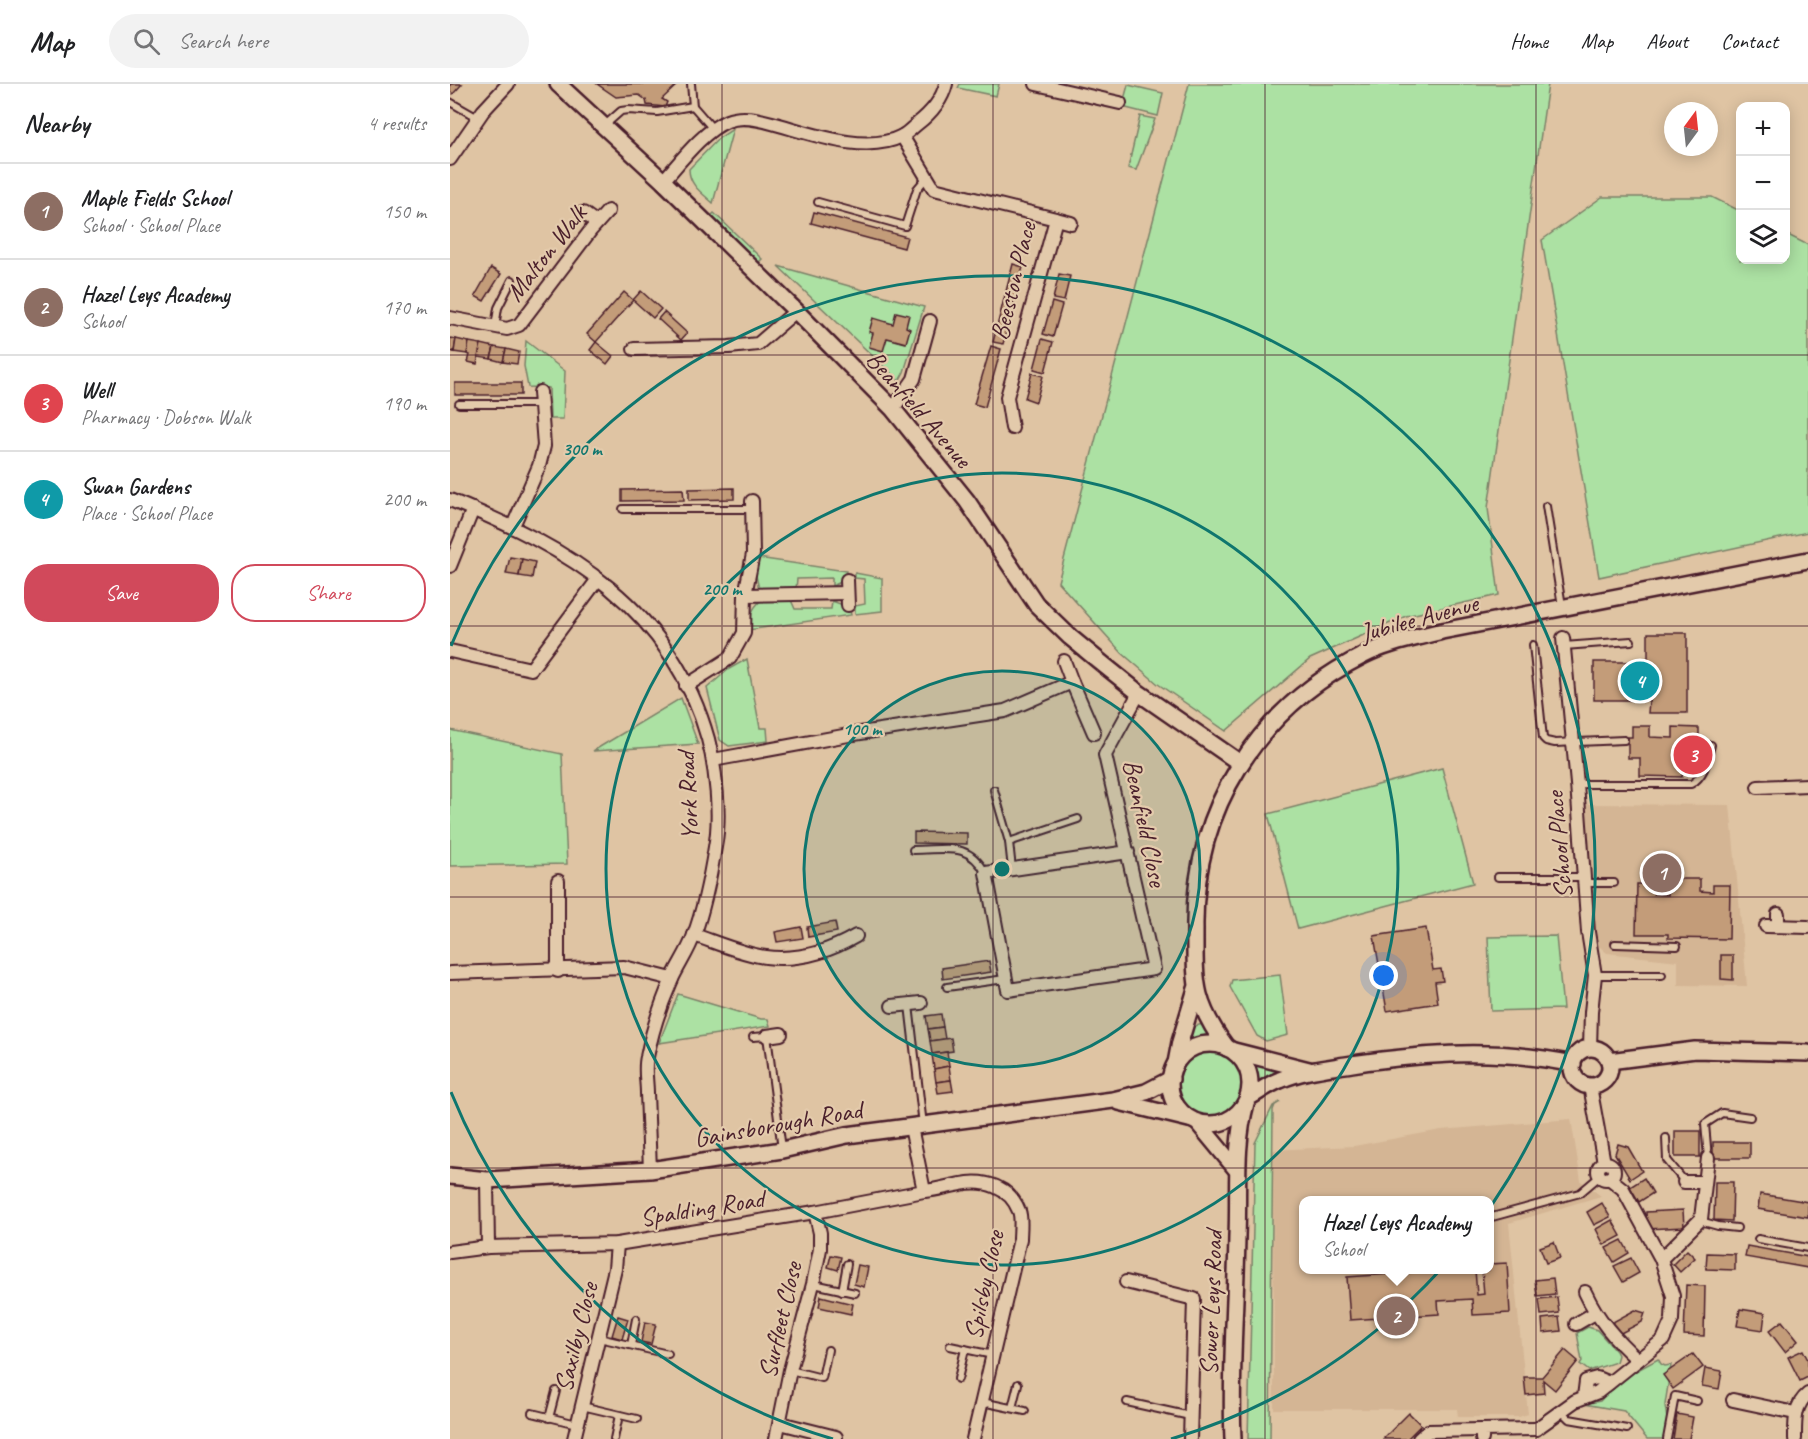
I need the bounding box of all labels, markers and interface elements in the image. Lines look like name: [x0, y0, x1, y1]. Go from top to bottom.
search box: [109, 14, 529, 68]
text: Map: [30, 24, 73, 59]
icon: search: [130, 25, 163, 58]
text: Search here: [178, 27, 268, 55]
text: Home: [1510, 28, 1548, 54]
text: Map: [1581, 28, 1613, 54]
text: About: [1646, 28, 1688, 54]
text: Contact: [1721, 28, 1778, 54]
north arrow: [1664, 102, 1718, 156]
map controls: [1736, 102, 1790, 264]
button: +: [1736, 102, 1790, 156]
text: Nearby: [24, 107, 89, 140]
text: 4 results: [367, 111, 426, 136]
button: −: [1736, 156, 1790, 210]
text: Maple Fields School: [81, 185, 229, 213]
street label: Malton Walk: [498, 197, 595, 308]
text: 1: [39, 199, 48, 224]
text: 150 m: [383, 199, 426, 224]
button: layers: [1736, 210, 1790, 264]
text: School · School Place: [81, 213, 220, 238]
street label: Beeston Place: [982, 217, 1044, 344]
text: Hazel Leys Academy: [81, 281, 229, 309]
text: 2: [39, 295, 48, 320]
text: 170 m: [383, 295, 426, 320]
text: School: [81, 309, 124, 334]
street label: Beanfield Avenue: [859, 343, 980, 476]
text: Well: [81, 377, 112, 405]
text: 3: [39, 391, 48, 416]
text: 190 m: [383, 391, 426, 416]
text: Pharmacy · Dobson Walk: [81, 405, 251, 430]
text: 300 m: [563, 438, 603, 460]
text: Swan Gardens: [81, 473, 190, 501]
text: 4: [39, 487, 48, 512]
text: 200 m: [383, 487, 426, 512]
text: Place · School Place: [81, 501, 212, 526]
button: Save: [24, 564, 219, 622]
button: Share: [231, 564, 426, 622]
text: 200 m: [703, 578, 743, 600]
street label: Jubilee Avenue: [1355, 586, 1484, 650]
pin: 4: [1620, 658, 1660, 704]
text: 100 m: [843, 718, 883, 740]
pin: 3: [1674, 732, 1712, 778]
street label: York Road: [669, 747, 707, 841]
street label: Beanfield Close: [1115, 757, 1175, 891]
street label: School Place: [1538, 788, 1580, 900]
pin: 1: [1642, 850, 1682, 896]
centre of rings: [992, 859, 1012, 879]
your location: [1369, 961, 1398, 990]
street label: Gainsborough Road: [691, 1092, 868, 1155]
street label: Spalding Road: [638, 1181, 770, 1234]
popup: [1299, 1196, 1494, 1274]
text: Hazel Leys Academy: [1322, 1209, 1471, 1237]
street label: Spilsby Close: [956, 1226, 1012, 1342]
street label: Sower Leys Road: [1192, 1226, 1230, 1376]
text: School: [1322, 1237, 1365, 1262]
street label: Surfleet Close: [751, 1257, 810, 1381]
street label: Saxilby Close: [546, 1277, 606, 1395]
pin: 2: [1376, 1294, 1416, 1338]

